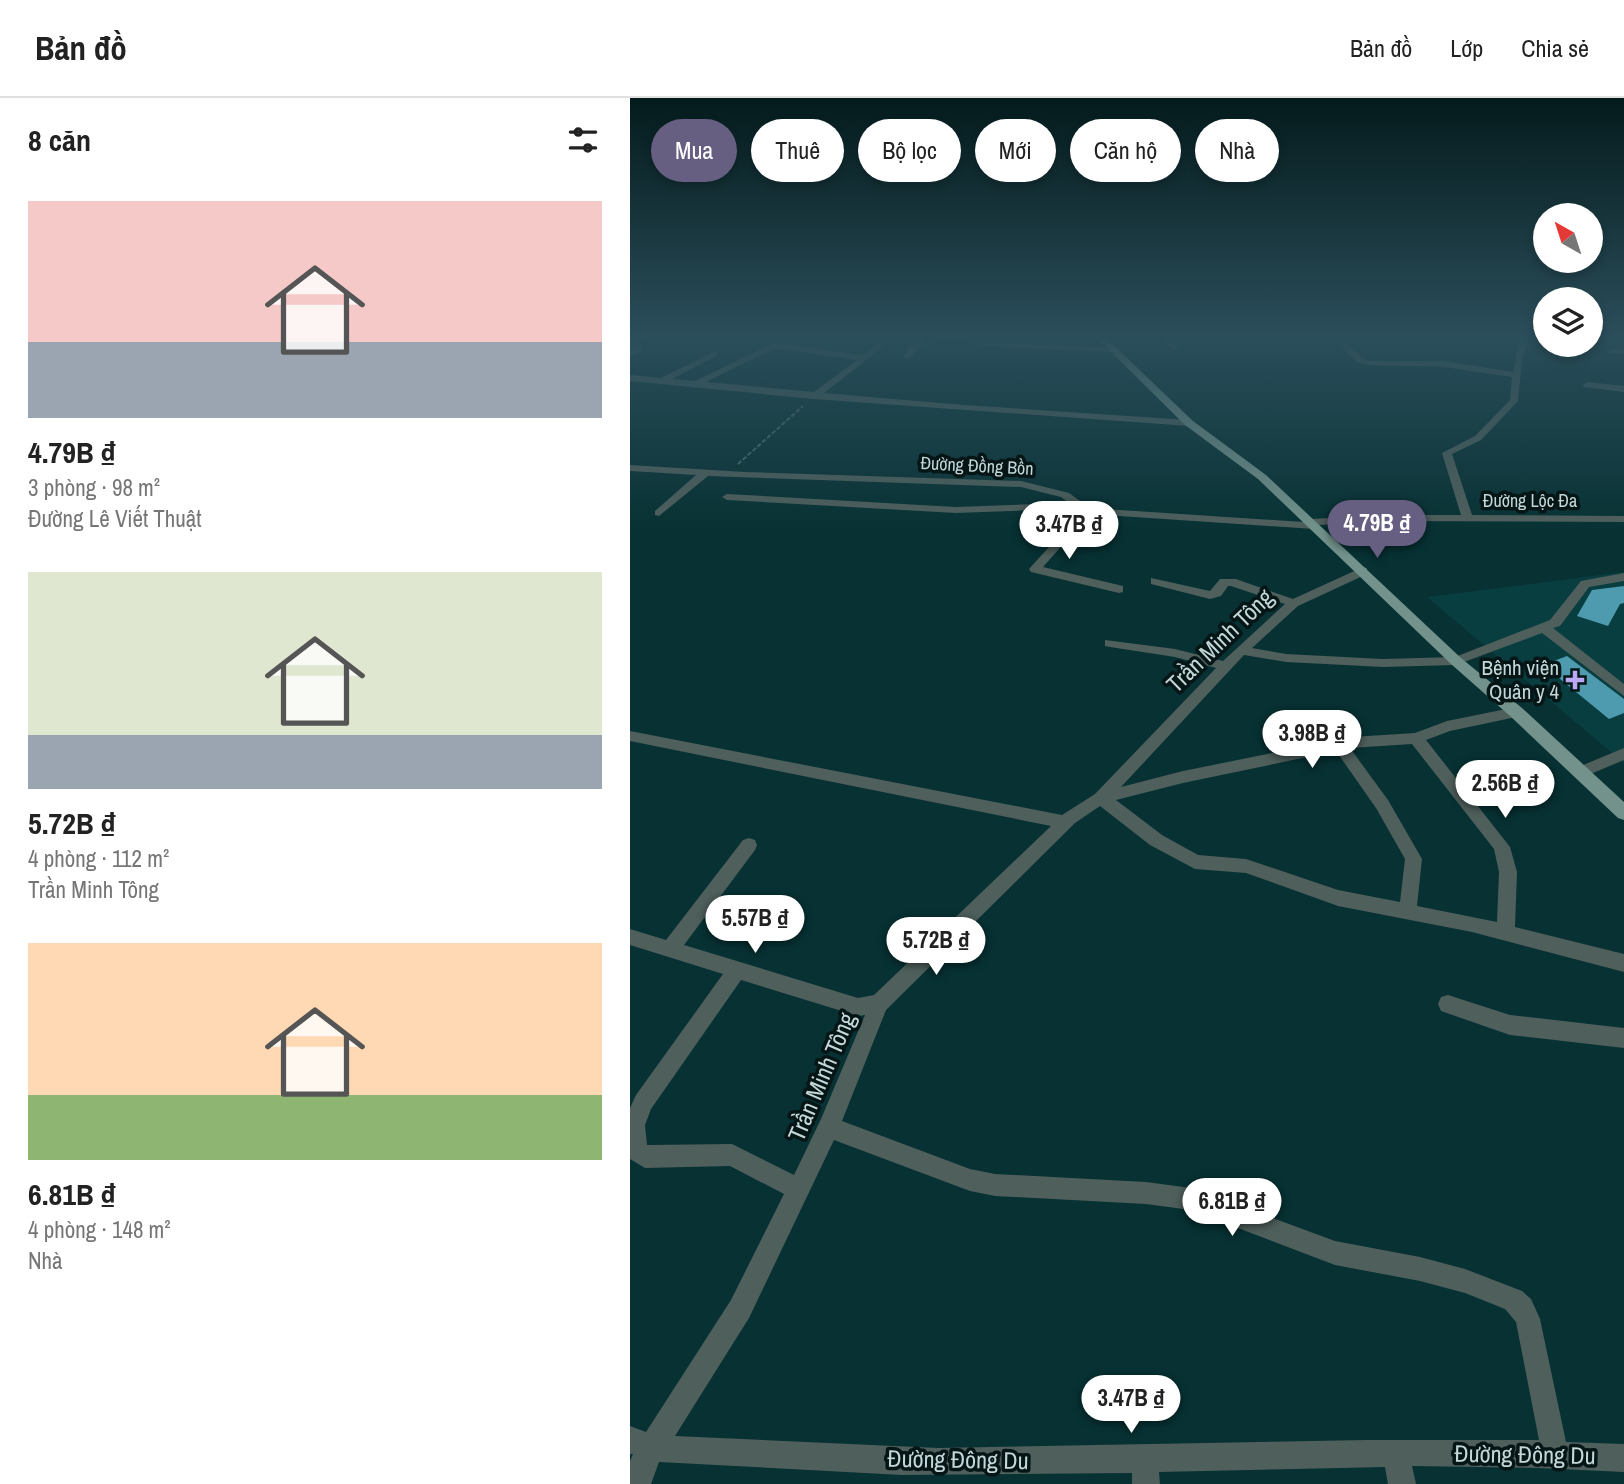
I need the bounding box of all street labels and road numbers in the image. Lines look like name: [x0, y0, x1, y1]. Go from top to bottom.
street label: Đường Đồng Bồn: [920, 450, 1034, 481]
street label: Đường Lộc Đa: [1483, 488, 1577, 513]
street label: Trần Minh Tông: [1159, 581, 1280, 699]
street label: Trần Minh Tông: [780, 1007, 863, 1146]
street label: Đường Đông Du: [1454, 1437, 1596, 1471]
street label: Đường Đông Du: [887, 1442, 1029, 1476]

